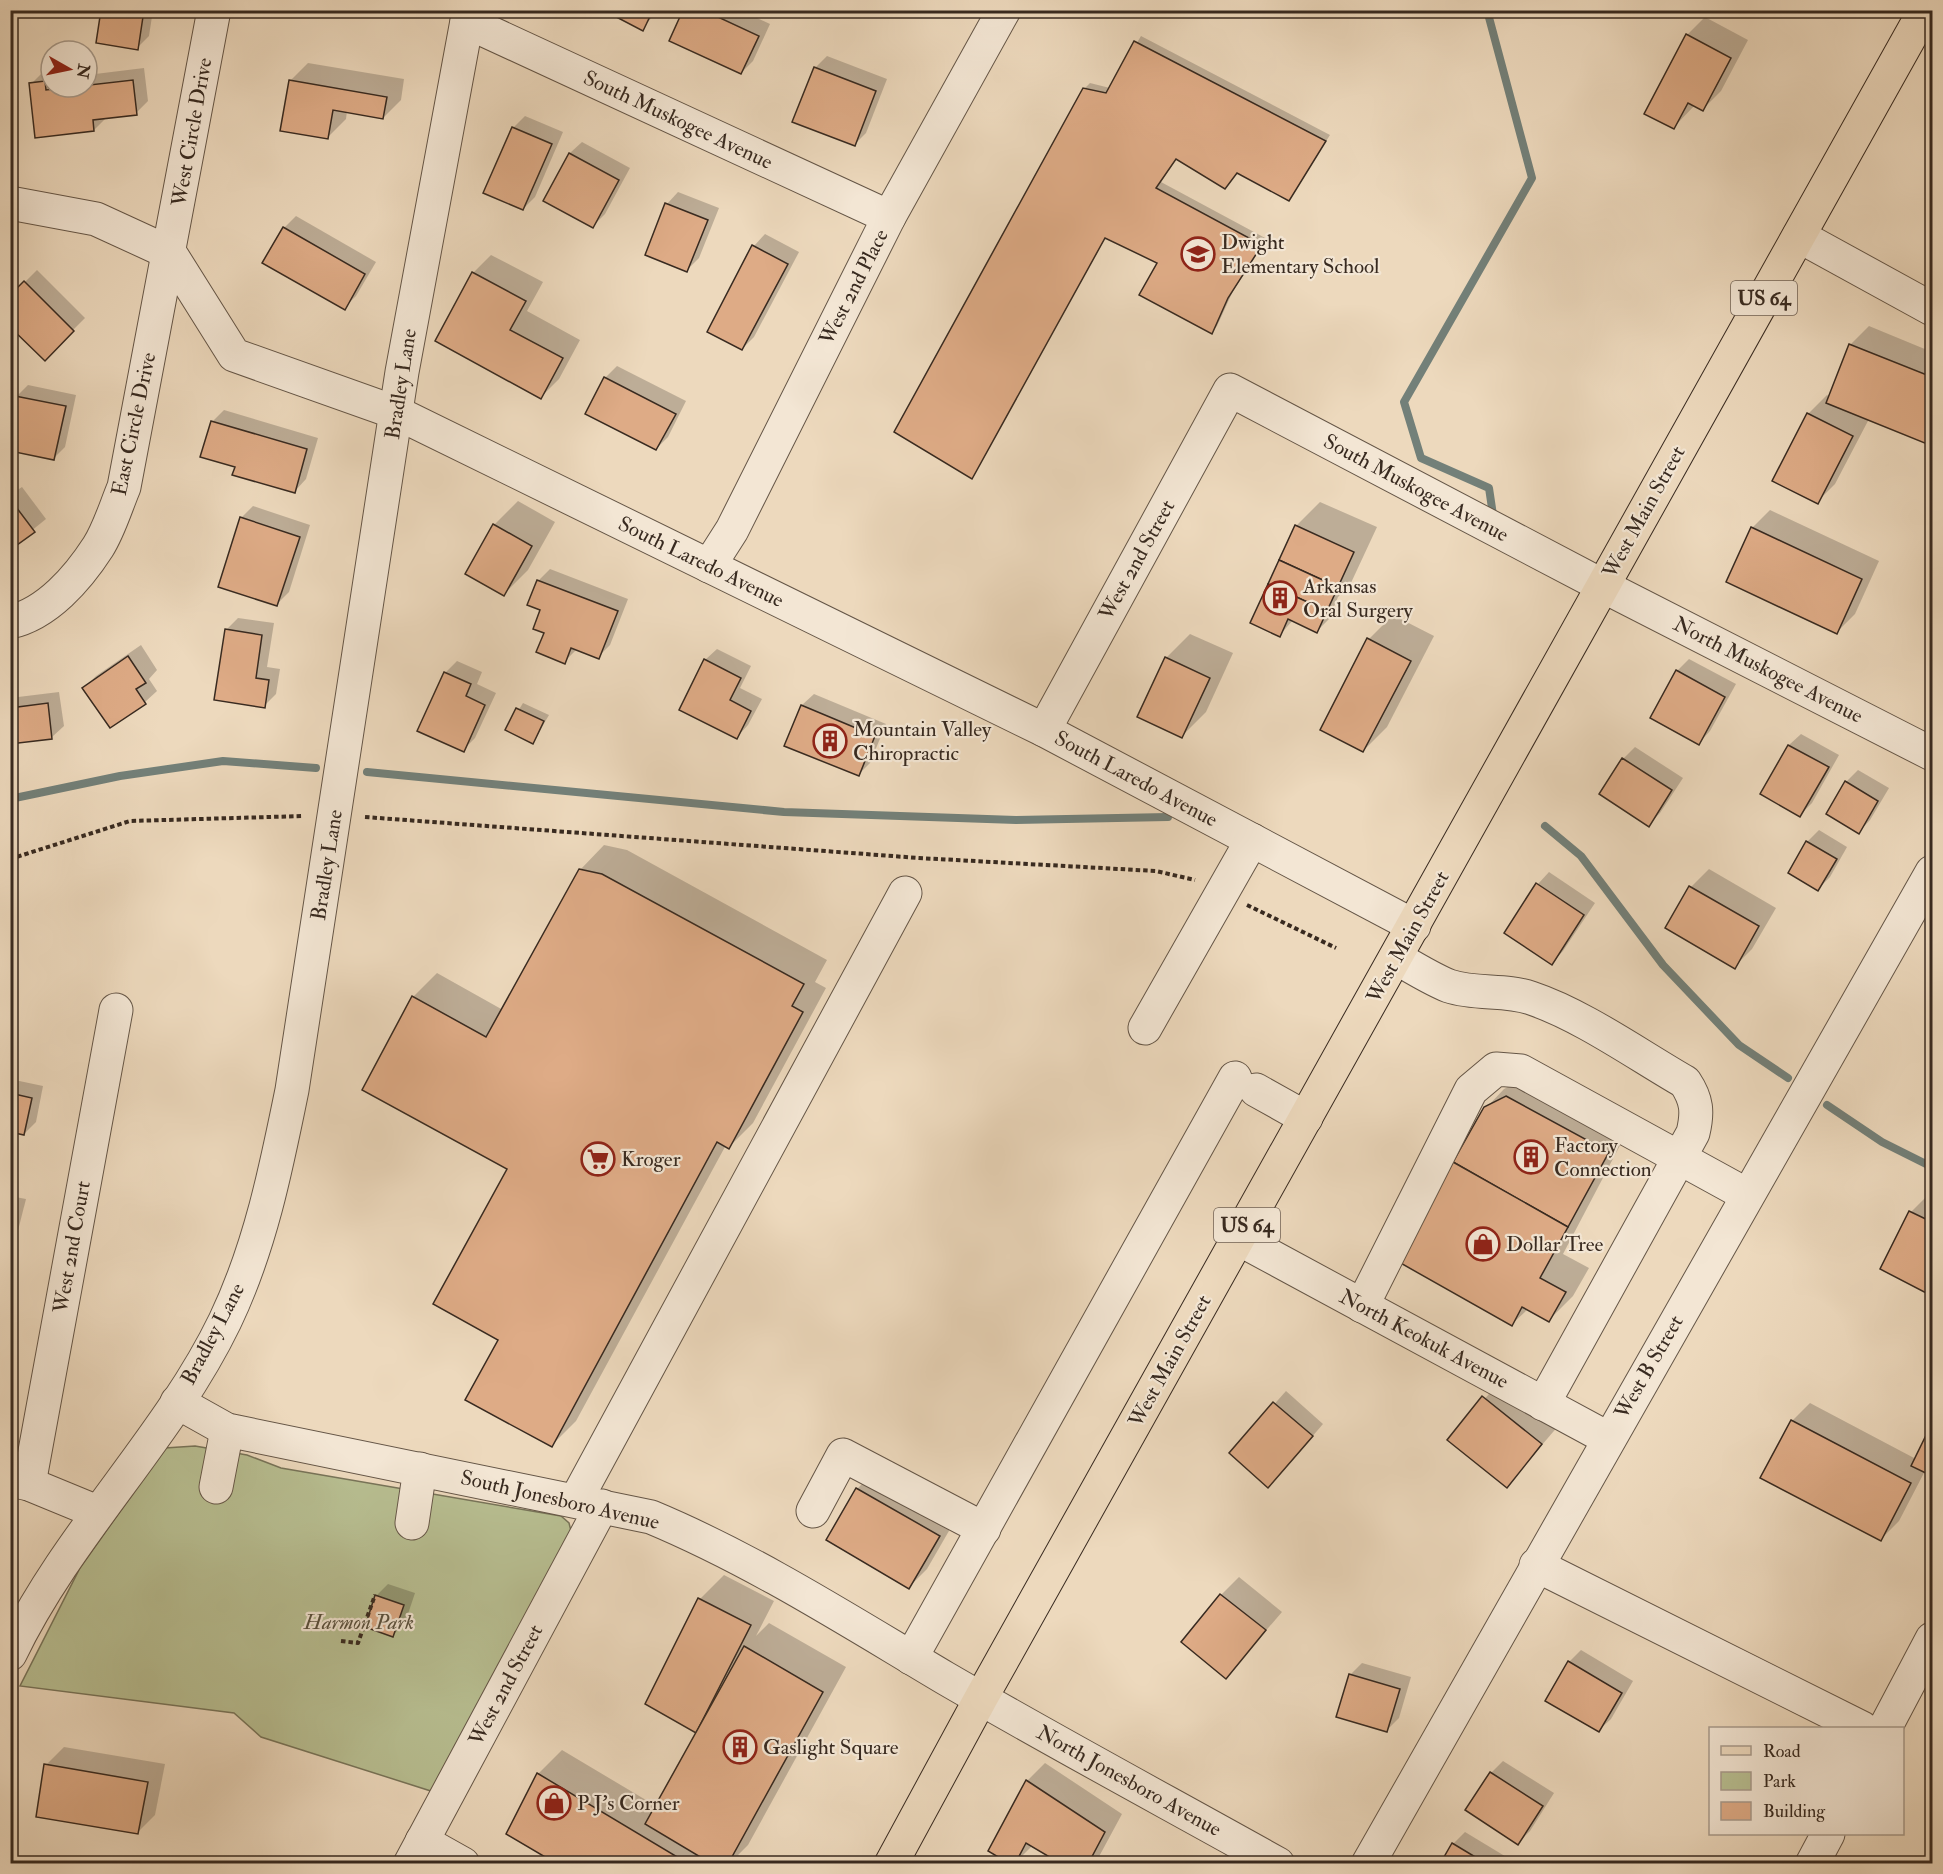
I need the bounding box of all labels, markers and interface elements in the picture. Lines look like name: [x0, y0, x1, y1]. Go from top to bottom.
north arrow: [39, 39, 99, 99]
street label: West Circle Drive: [165, 55, 218, 209]
text: N: [72, 62, 94, 80]
street label: South Muskogee Avenue: [579, 64, 777, 176]
street label: West 2nd Place: [813, 224, 895, 350]
place label: Dwight Elementary School: [1221, 229, 1380, 280]
school or university icon: Dwight Elementary School: [1180, 236, 1216, 272]
road number: US 64: [1731, 281, 1797, 315]
street label: Bradley Lane: [379, 327, 423, 441]
street label: East Circle Drive: [106, 350, 162, 498]
street label: South Muskogee Avenue: [1319, 428, 1513, 548]
street label: West Main Street: [1596, 441, 1692, 584]
street label: West 2nd Street: [1092, 495, 1181, 626]
street label: South Laredo Avenue: [614, 510, 788, 614]
place label: Arkansas Oral Surgery: [1302, 573, 1413, 624]
building icon: Arkansas Oral Surgery: [1262, 580, 1298, 616]
street label: North Muskogee Avenue: [1669, 610, 1868, 730]
place label: Mountain Valley Chiropractic: [853, 716, 992, 767]
building icon: Mountain Valley Chiropractic: [812, 723, 848, 759]
street label: South Laredo Avenue: [1050, 725, 1222, 833]
street label: Bradley Lane: [305, 808, 349, 922]
street label: West Main Street: [1360, 866, 1456, 1009]
place label: Factory Connection: [1554, 1132, 1652, 1183]
building icon: Factory Connection: [1513, 1139, 1549, 1175]
supermarket icon: Kroger: [580, 1141, 616, 1177]
place label: Kroger: [621, 1146, 681, 1173]
street label: West 2nd Court: [47, 1179, 97, 1316]
road number: US 64: [1214, 1208, 1280, 1242]
shop icon: Dollar Tree: [1465, 1226, 1501, 1262]
place label: Dollar Tree: [1506, 1231, 1604, 1258]
street label: Bradley Lane: [175, 1278, 251, 1390]
street label: North Keokuk Avenue: [1335, 1283, 1513, 1395]
street label: West Main Street: [1122, 1290, 1218, 1433]
street label: West B Street: [1608, 1310, 1690, 1425]
street label: South Jonesboro Avenue: [458, 1464, 662, 1536]
park label: Harmon Park: [303, 1609, 414, 1636]
street label: West 2nd Street: [462, 1620, 549, 1751]
street label: North Jonesboro Avenue: [1032, 1719, 1226, 1843]
legend: [1709, 1727, 1904, 1835]
building icon: Gaslight Square: [722, 1729, 758, 1765]
place label: Gaslight Square: [763, 1734, 899, 1761]
text: Road: [1763, 1740, 1801, 1763]
text: Park: [1763, 1770, 1796, 1793]
shop icon: P J's Corner: [536, 1785, 572, 1821]
place label: P J's Corner: [577, 1790, 680, 1817]
text: Building: [1763, 1800, 1826, 1823]

